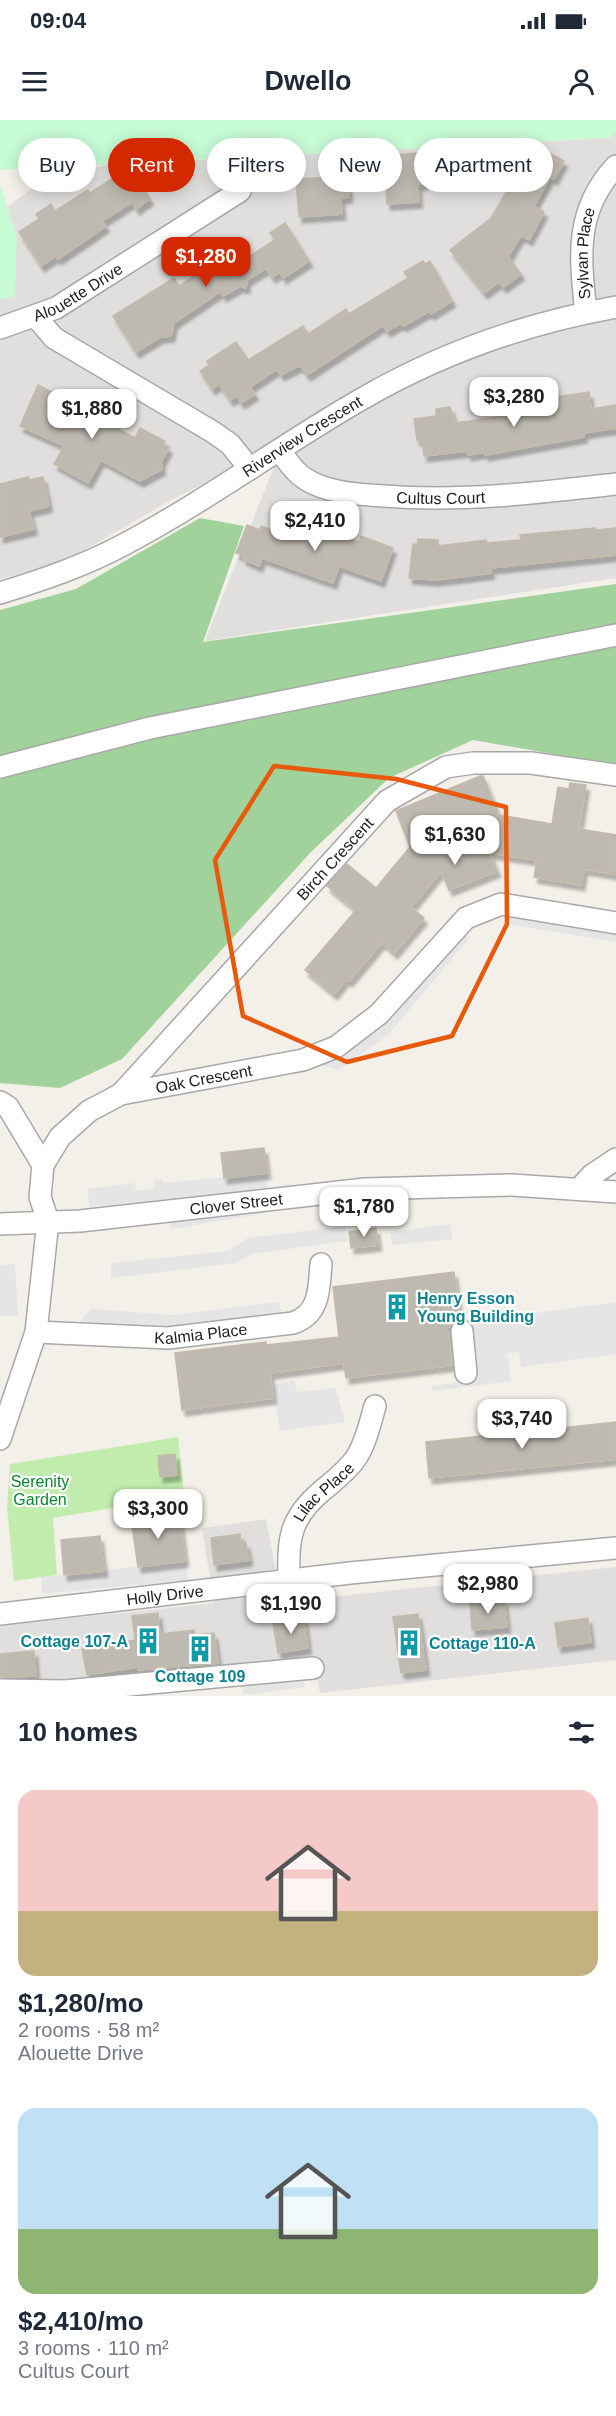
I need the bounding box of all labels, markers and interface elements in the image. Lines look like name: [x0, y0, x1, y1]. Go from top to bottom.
text: 09:04: [30, 8, 86, 33]
icon: menu: [18, 65, 51, 98]
icon: person: [565, 65, 598, 98]
text: Dwello: [264, 66, 352, 96]
chip: Buy: [18, 138, 96, 192]
chip: Rent: [108, 138, 195, 192]
chip: Filters: [207, 138, 306, 192]
chip: New: [318, 138, 402, 192]
chip: Apartment: [414, 138, 553, 192]
street label: Sylvan Place: [573, 205, 598, 300]
pin: $1,280: [157, 237, 255, 288]
text: $1,280: [175, 245, 237, 267]
street label: Alouette Drive: [31, 260, 125, 324]
pin: $3,280: [465, 377, 563, 428]
text: $3,280: [483, 385, 545, 407]
pin: $1,880: [43, 389, 141, 440]
street label: Riverview Crescent: [239, 392, 365, 480]
text: $1,880: [61, 397, 123, 419]
street label: Cultus Court: [396, 488, 486, 506]
pin: $2,410: [266, 501, 364, 552]
text: $2,410: [284, 509, 346, 531]
street label: Birch Crescent: [293, 814, 377, 903]
pin: $1,630: [406, 815, 504, 866]
text: $1,630: [424, 823, 486, 845]
street label: Oak Crescent: [154, 1061, 254, 1096]
pin: $1,780: [315, 1187, 413, 1238]
street label: Clover Street: [189, 1190, 284, 1217]
text: $1,780: [333, 1195, 395, 1217]
place label: Henry Esson Young Building: [417, 1290, 534, 1325]
building icon: Henry Esson Young Building: [382, 1292, 412, 1322]
street label: Kalmia Place: [154, 1320, 248, 1347]
pin: $3,740: [473, 1399, 571, 1450]
text: $3,740: [491, 1407, 553, 1429]
street label: Lilac Place: [290, 1459, 357, 1524]
park label: Serenity Garden: [11, 1473, 69, 1508]
pin: $3,300: [109, 1489, 207, 1540]
text: $3,300: [127, 1497, 189, 1519]
pin: $2,980: [439, 1564, 537, 1615]
text: $2,980: [457, 1572, 519, 1594]
street label: Holly Drive: [125, 1582, 204, 1608]
pin: $1,190: [242, 1584, 340, 1635]
text: $1,190: [260, 1592, 322, 1614]
building icon: Cottage 107-A: [133, 1626, 163, 1656]
building icon: Cottage 110-A: [394, 1628, 424, 1658]
place label: Cottage 107-A: [20, 1633, 128, 1650]
building icon: Cottage 109: [185, 1634, 215, 1664]
place label: Cottage 110-A: [429, 1635, 536, 1652]
place label: Cottage 109: [155, 1668, 245, 1685]
icon: filters: [565, 1716, 598, 1749]
text: 10 homes: [18, 1717, 138, 1747]
icon: home: [254, 1829, 362, 1937]
text: $1,280/mo: [18, 1988, 144, 2018]
text: 2 rooms · 58 m²: [18, 2019, 159, 2041]
text: Alouette Drive: [18, 2042, 144, 2064]
icon: home: [254, 2147, 362, 2255]
text: $2,410/mo: [18, 2306, 144, 2336]
text: 3 rooms · 110 m²: [18, 2337, 169, 2359]
text: Cultus Court: [18, 2360, 129, 2382]

